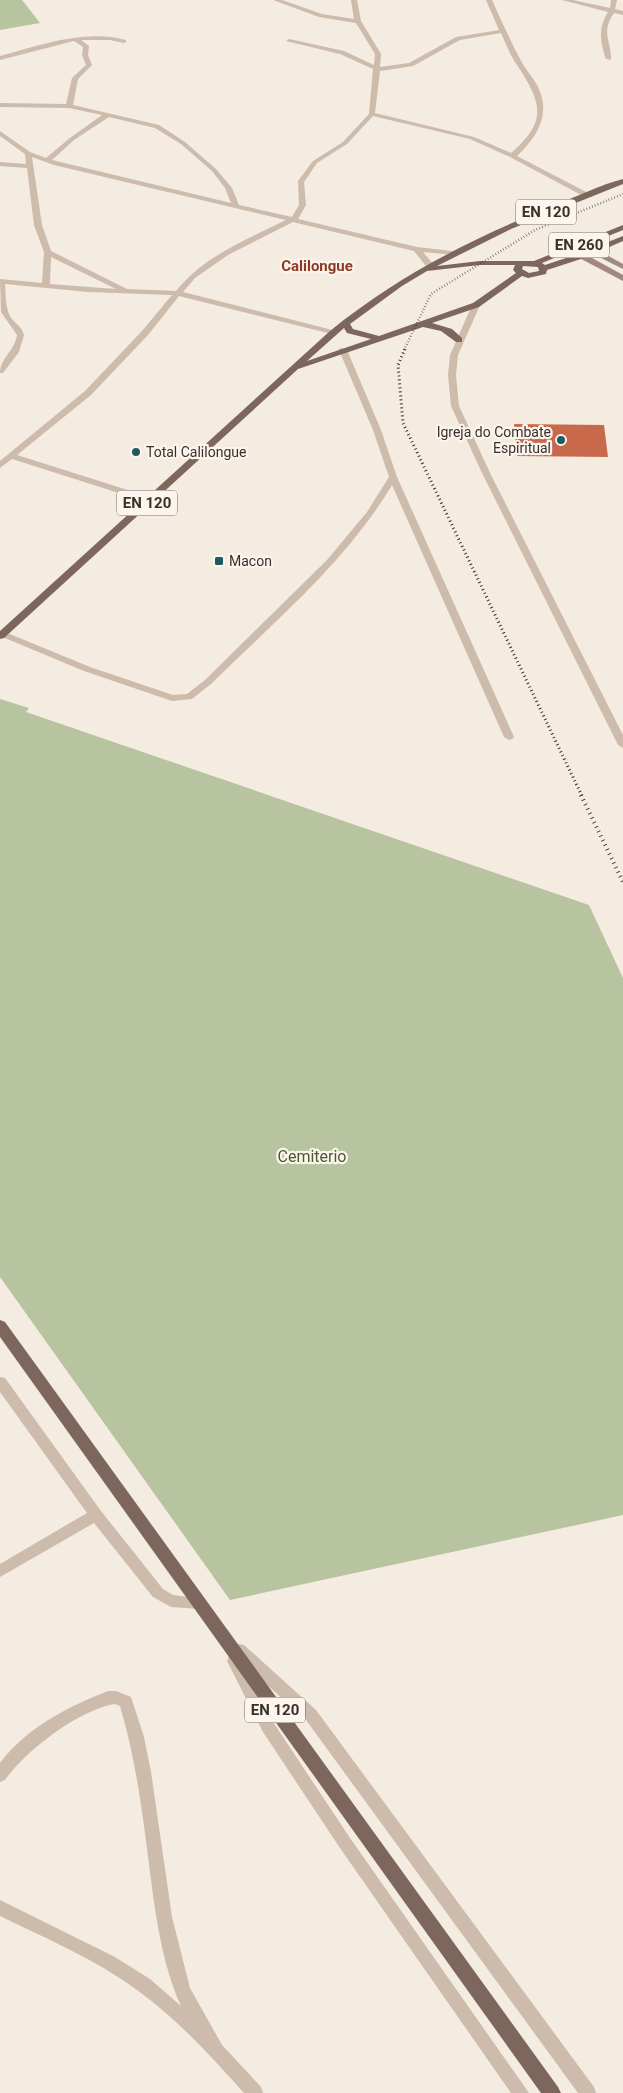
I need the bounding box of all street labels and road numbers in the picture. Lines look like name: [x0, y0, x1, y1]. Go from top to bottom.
road number: EN 120: [516, 200, 576, 224]
road number: EN 260: [549, 232, 609, 258]
road number: EN 120: [117, 490, 177, 516]
road number: EN 120: [245, 1698, 305, 1722]

